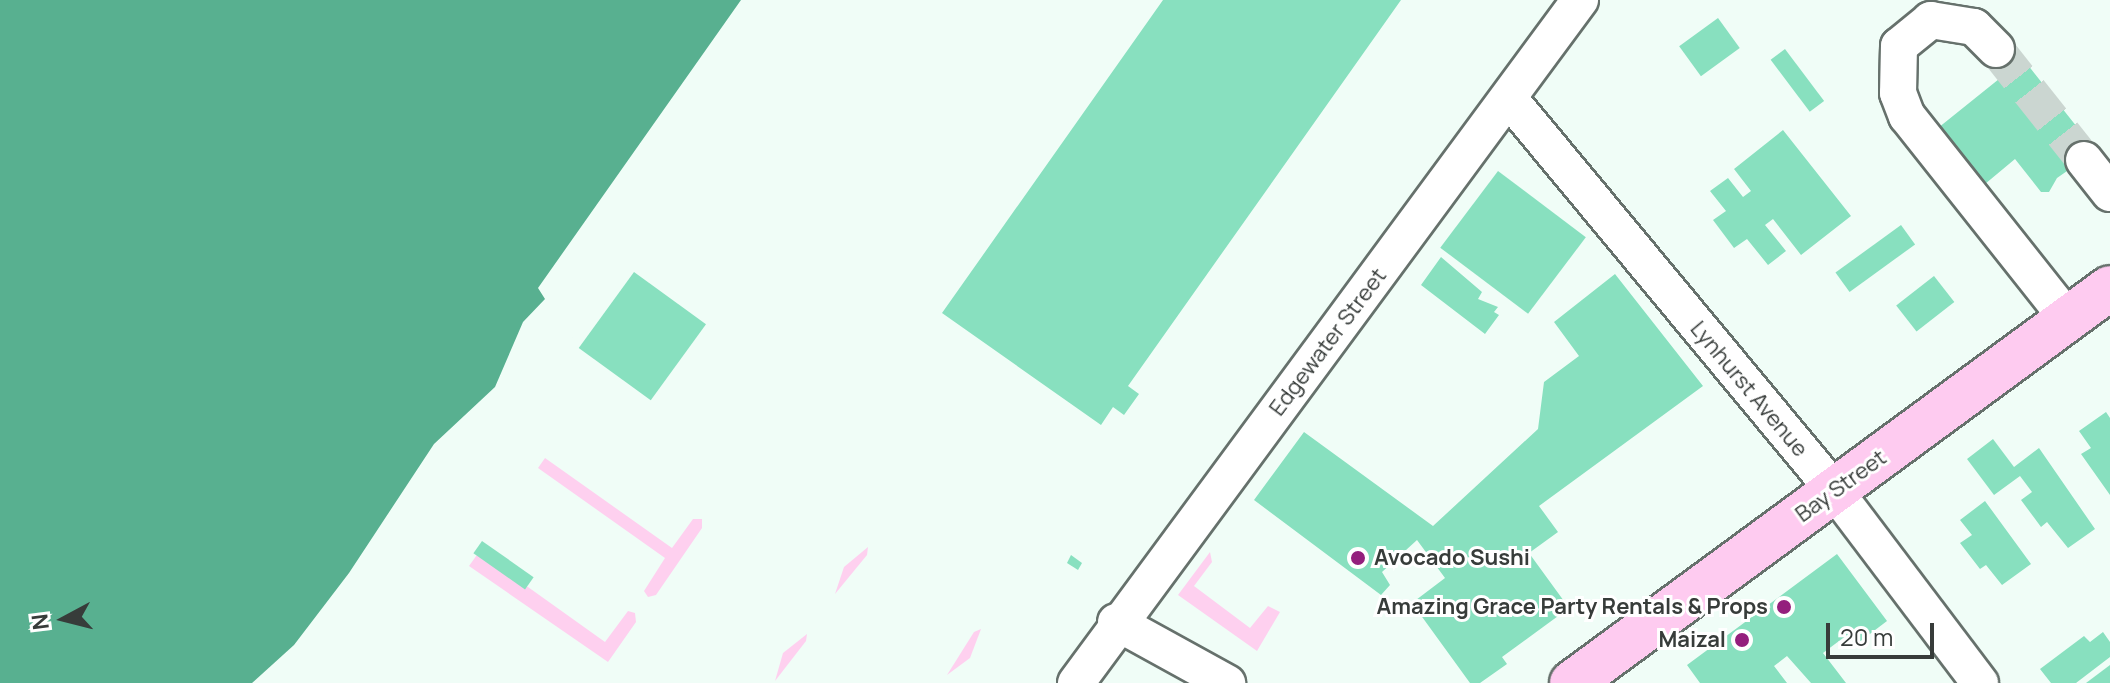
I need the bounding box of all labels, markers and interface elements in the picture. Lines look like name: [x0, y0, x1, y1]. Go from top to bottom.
street label: Edgewater Street: [1264, 263, 1392, 421]
street label: Lynhurst Avenue: [1685, 316, 1813, 462]
street label: Bay Street: [1790, 444, 1892, 528]
place label: Avocado Sushi: [1374, 545, 1530, 571]
marker: Avocado Sushi: [1349, 549, 1367, 567]
north arrow: [24, 579, 104, 659]
place label: Amazing Grace Party Rentals & Props: [1376, 594, 1768, 620]
marker: Amazing Grace Party Rentals & Props: [1775, 598, 1793, 616]
scale bar: [1830, 607, 1938, 657]
text: N: [24, 612, 56, 632]
text: 20 m: [1840, 620, 1893, 653]
place label: Maizal: [1658, 627, 1726, 653]
marker: Maizal: [1733, 631, 1751, 649]

